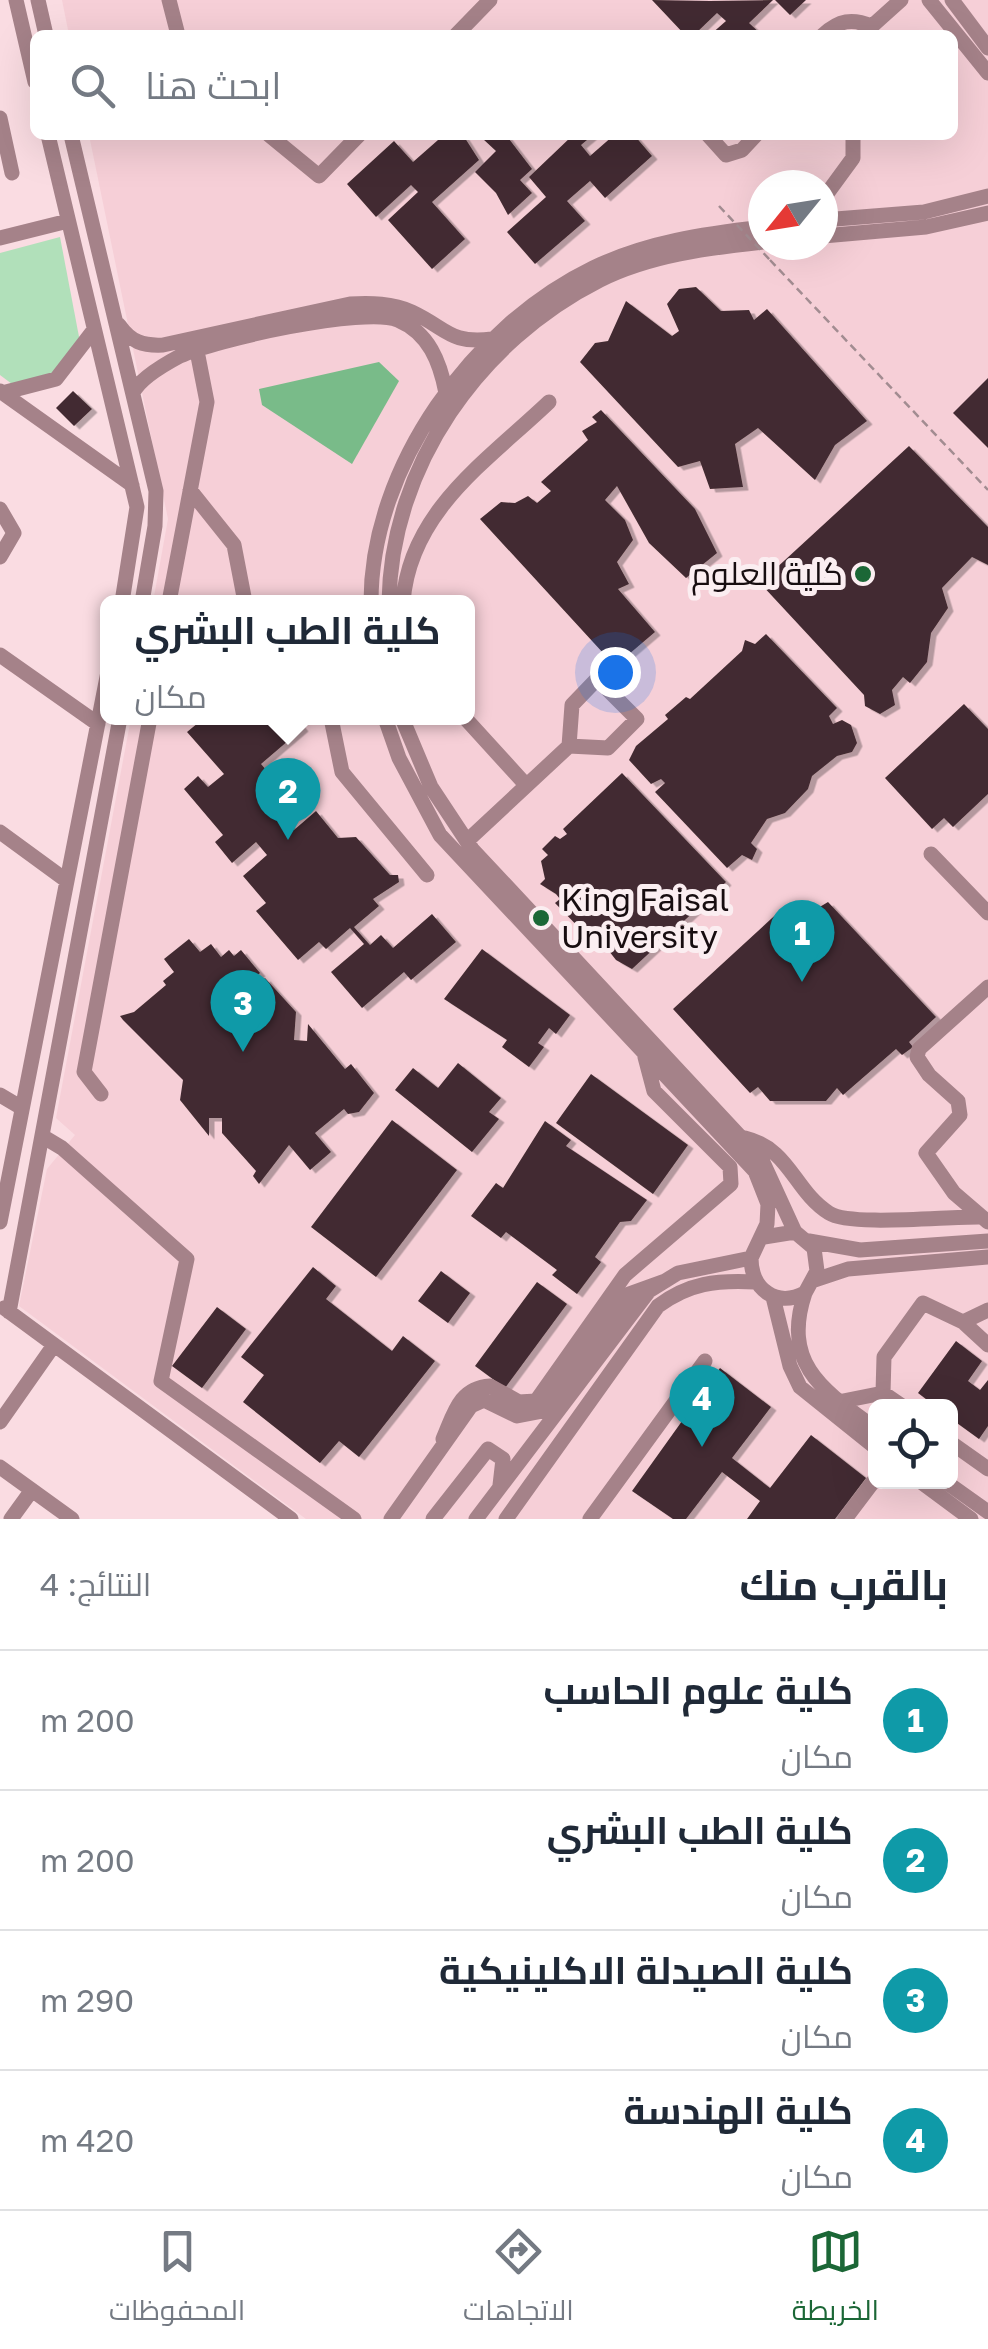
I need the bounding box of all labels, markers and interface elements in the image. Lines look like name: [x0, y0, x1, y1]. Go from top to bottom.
search box: [30, 30, 958, 140]
icon: search: [65, 58, 120, 113]
text: ابحث هنا: [145, 62, 281, 107]
north arrow: [748, 170, 838, 260]
place label: كلية العلوم: [691, 554, 843, 596]
marker: كلية العلوم: [852, 563, 874, 585]
popup: [100, 595, 475, 725]
text: كلية الطب البشري: [134, 607, 441, 652]
your location: [590, 647, 641, 698]
text: مكان: [134, 677, 207, 715]
pin: 2: [256, 758, 320, 840]
place label: King Faisal University: [561, 880, 729, 955]
pin: 1: [770, 900, 834, 982]
marker: King Faisal University: [530, 907, 552, 929]
pin: 3: [210, 970, 276, 1052]
pin: 4: [670, 1364, 734, 1447]
map controls: [868, 1399, 958, 1489]
button: locate: [868, 1399, 958, 1489]
text: بالقرب منك: [739, 1559, 948, 1609]
text: النتائج: 4: [40, 1565, 151, 1603]
text: كلية علوم الحاسب: [543, 1667, 853, 1712]
text: 200 m: [40, 1701, 135, 1739]
text: 1: [907, 1701, 924, 1739]
text: مكان: [781, 1737, 853, 1775]
text: كلية الطب البشري: [547, 1807, 853, 1852]
text: 200 m: [40, 1841, 135, 1879]
text: 2: [906, 1841, 925, 1879]
text: مكان: [781, 1877, 853, 1915]
text: كلية الصيدلة الاكلينيكية: [439, 1947, 853, 1992]
text: 290 m: [40, 1981, 134, 2019]
text: 3: [906, 1981, 925, 2019]
text: مكان: [781, 2017, 853, 2055]
text: كلية الهندسة: [624, 2087, 853, 2132]
text: 420 m: [40, 2121, 134, 2159]
text: 4: [906, 2121, 926, 2159]
text: مكان: [781, 2157, 853, 2195]
tab: المحفوظات: [109, 2224, 245, 2336]
tab: الاتجاهات: [463, 2224, 574, 2336]
tab: الخريطة: [792, 2224, 879, 2336]

